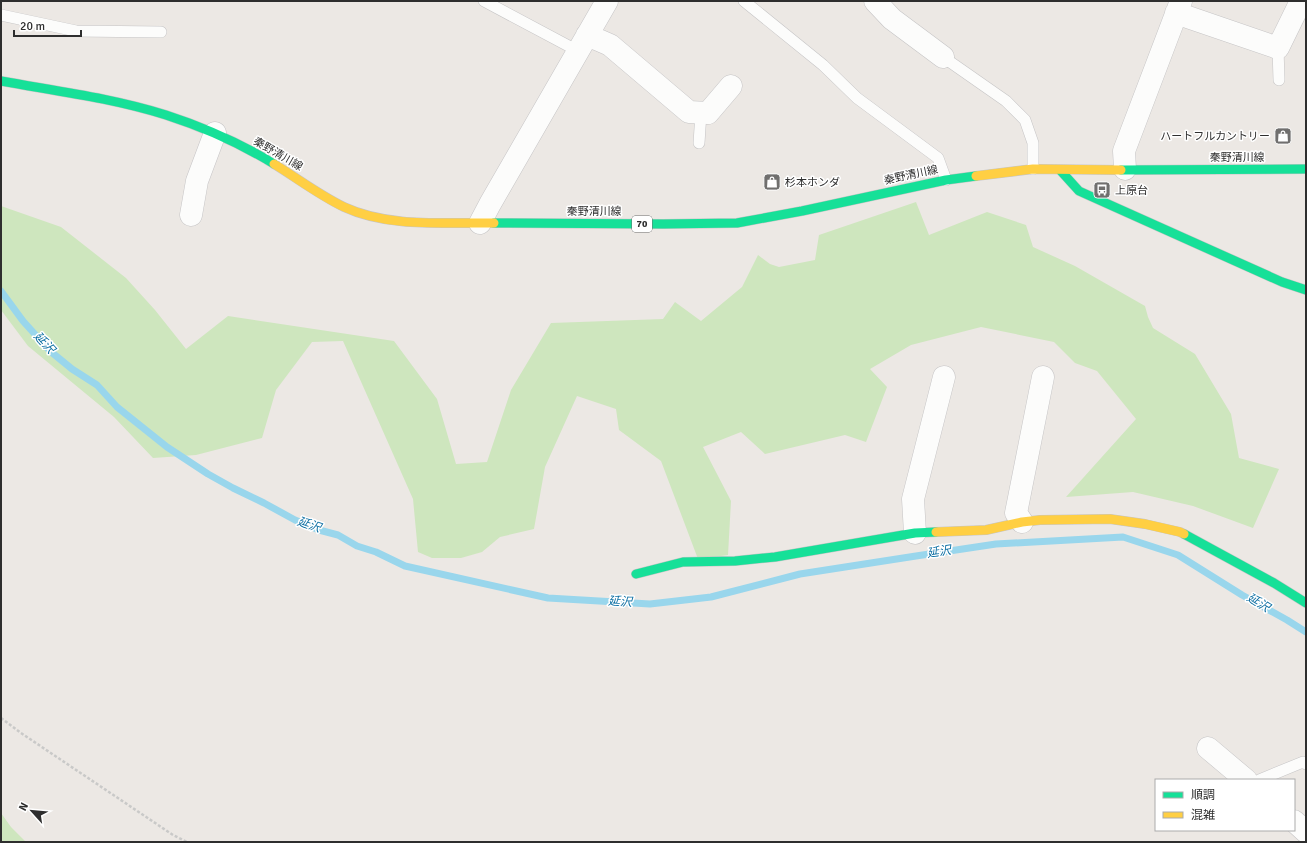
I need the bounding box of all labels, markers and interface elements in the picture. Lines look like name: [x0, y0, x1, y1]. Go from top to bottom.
scale bar: [14, 12, 81, 38]
text: 20 m: [20, 19, 45, 34]
shop icon: ハートフルカントリー: [1273, 126, 1293, 146]
place label: ハートフルカントリー: [1160, 130, 1270, 143]
street label: 秦野清川線: [251, 135, 305, 173]
street label: 秦野清川線: [1210, 151, 1265, 164]
street label: 秦野清川線: [883, 163, 939, 187]
shop icon: 杉本ホンダ: [762, 172, 782, 192]
place label: 杉本ホンダ: [785, 176, 840, 189]
bus stop icon: 上原台: [1092, 180, 1112, 200]
place label: 上原台: [1115, 184, 1148, 197]
street label: 秦野清川線: [567, 205, 622, 218]
road number: 70: [632, 216, 652, 232]
water label: 延沢: [30, 329, 59, 358]
water label: 延沢: [295, 514, 325, 537]
water label: 延沢: [926, 543, 954, 561]
water label: 延沢: [1244, 590, 1274, 617]
water label: 延沢: [608, 594, 634, 610]
legend: [1155, 779, 1295, 831]
text: 順調: [1191, 788, 1215, 803]
north arrow: [12, 791, 52, 831]
text: N: [16, 800, 31, 813]
text: 混雑: [1191, 808, 1215, 823]

